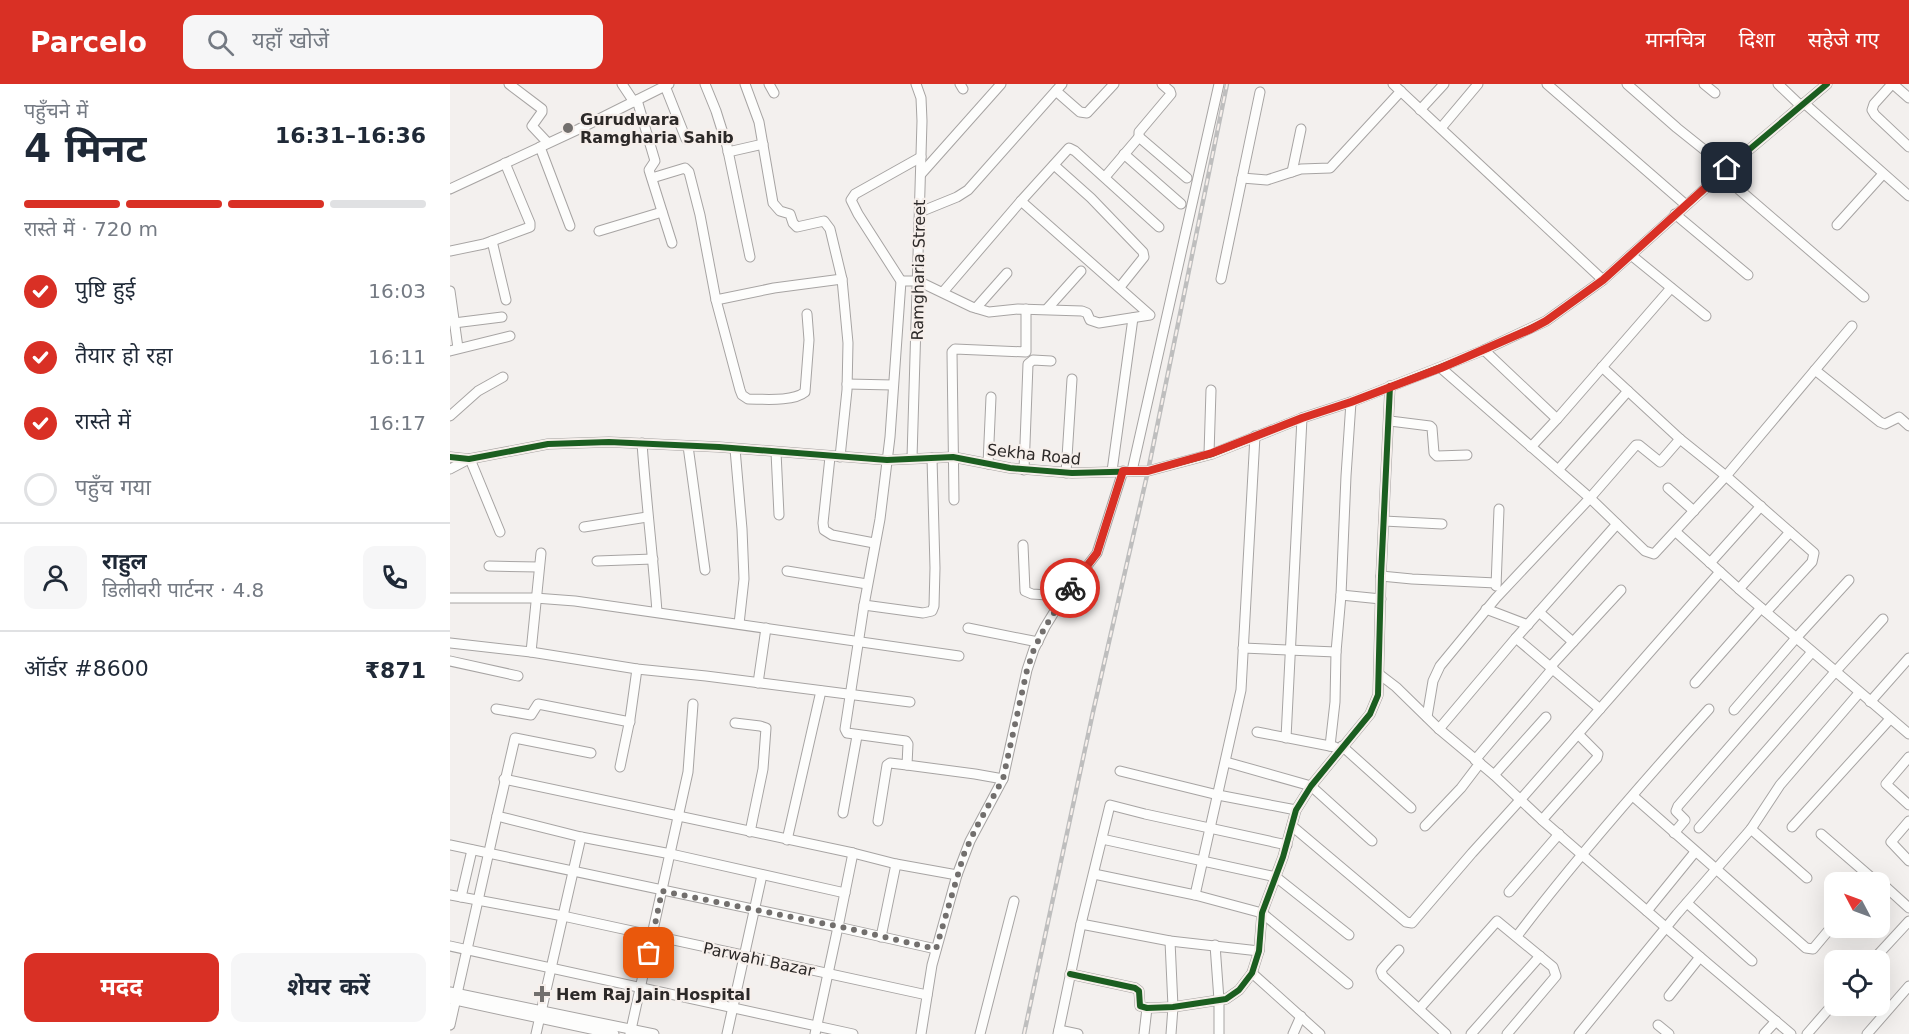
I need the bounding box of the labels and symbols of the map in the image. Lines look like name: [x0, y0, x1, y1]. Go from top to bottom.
place label: Gurudwara Ramgharia Sahib: [580, 110, 734, 147]
marker: Gurudwara Ramgharia Sahib: [561, 121, 575, 135]
pin: [1701, 142, 1752, 193]
street label: Ramgharia Street: [908, 199, 929, 341]
street label: Sekha Road: [986, 440, 1082, 469]
courier: [1040, 558, 1100, 618]
north arrow: [1824, 872, 1890, 938]
pin: [623, 927, 674, 978]
street label: Parwahi Bazar: [701, 938, 817, 981]
marker: Hem Raj Jain Hospital: [533, 985, 551, 1003]
place label: Hem Raj Jain Hospital: [556, 985, 751, 1004]

